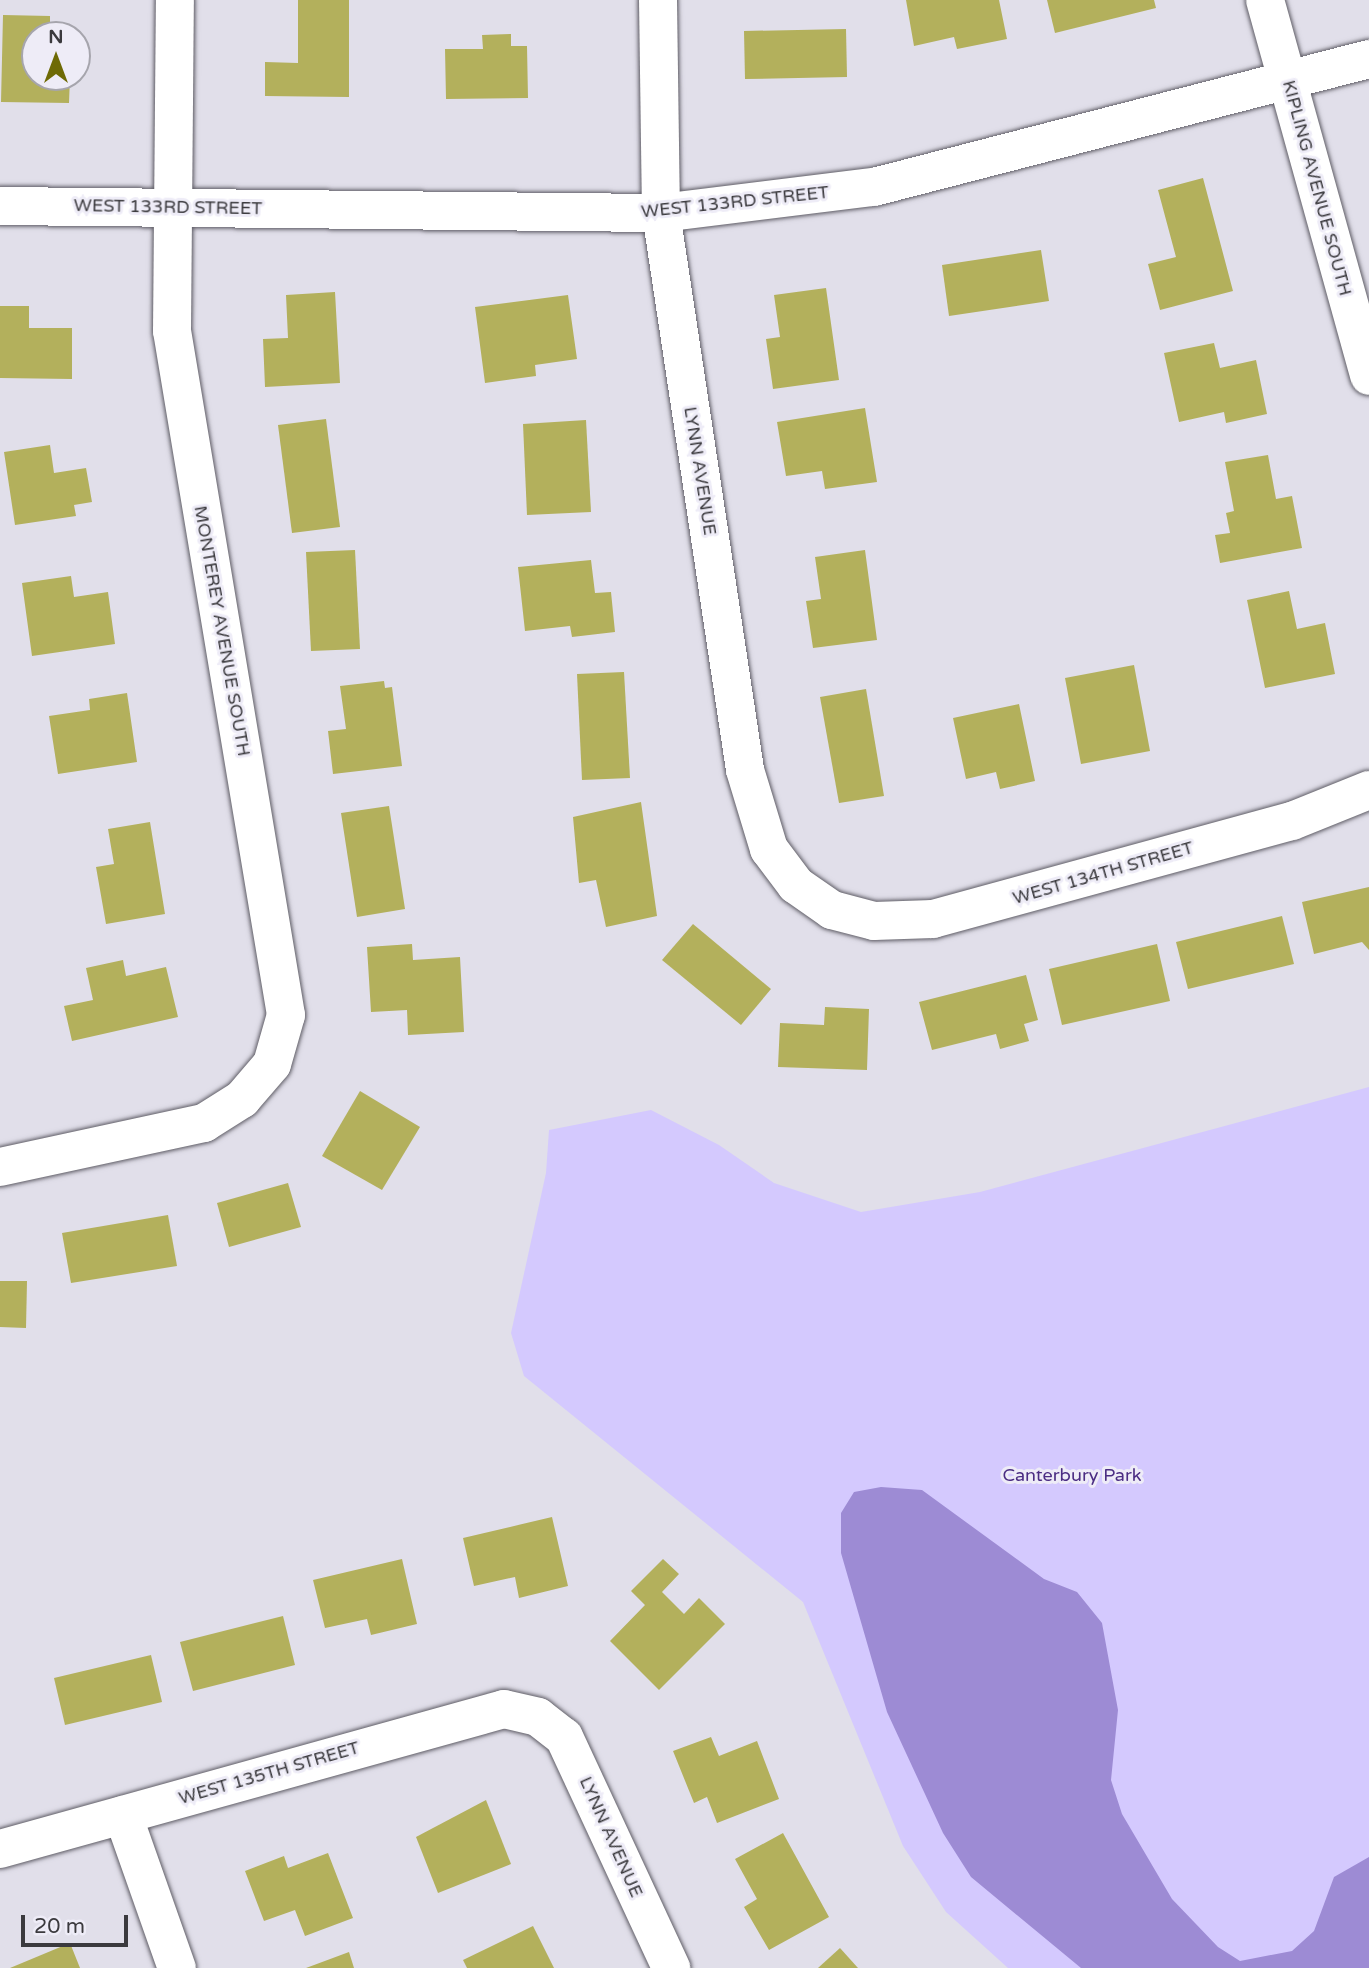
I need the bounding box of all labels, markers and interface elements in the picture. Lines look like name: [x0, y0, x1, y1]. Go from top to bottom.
north arrow: [21, 21, 91, 91]
text: N: [48, 26, 64, 48]
street label: KIPLING AVENUE SOUTH: [1278, 78, 1356, 298]
street label: WEST 133RD STREET: [640, 181, 830, 223]
street label: WEST 133RD STREET: [73, 195, 263, 219]
street label: LYNN AVENUE: [679, 405, 721, 537]
street label: MONTEREY AVENUE SOUTH: [189, 504, 255, 758]
street label: WEST 134TH STREET: [1010, 837, 1196, 909]
park label: Canterbury Park: [1002, 1464, 1142, 1486]
street label: WEST 135TH STREET: [176, 1737, 362, 1809]
street label: LYNN AVENUE: [575, 1773, 647, 1901]
scale bar: [24, 1902, 131, 1946]
text: 20 m: [34, 1914, 85, 1939]

